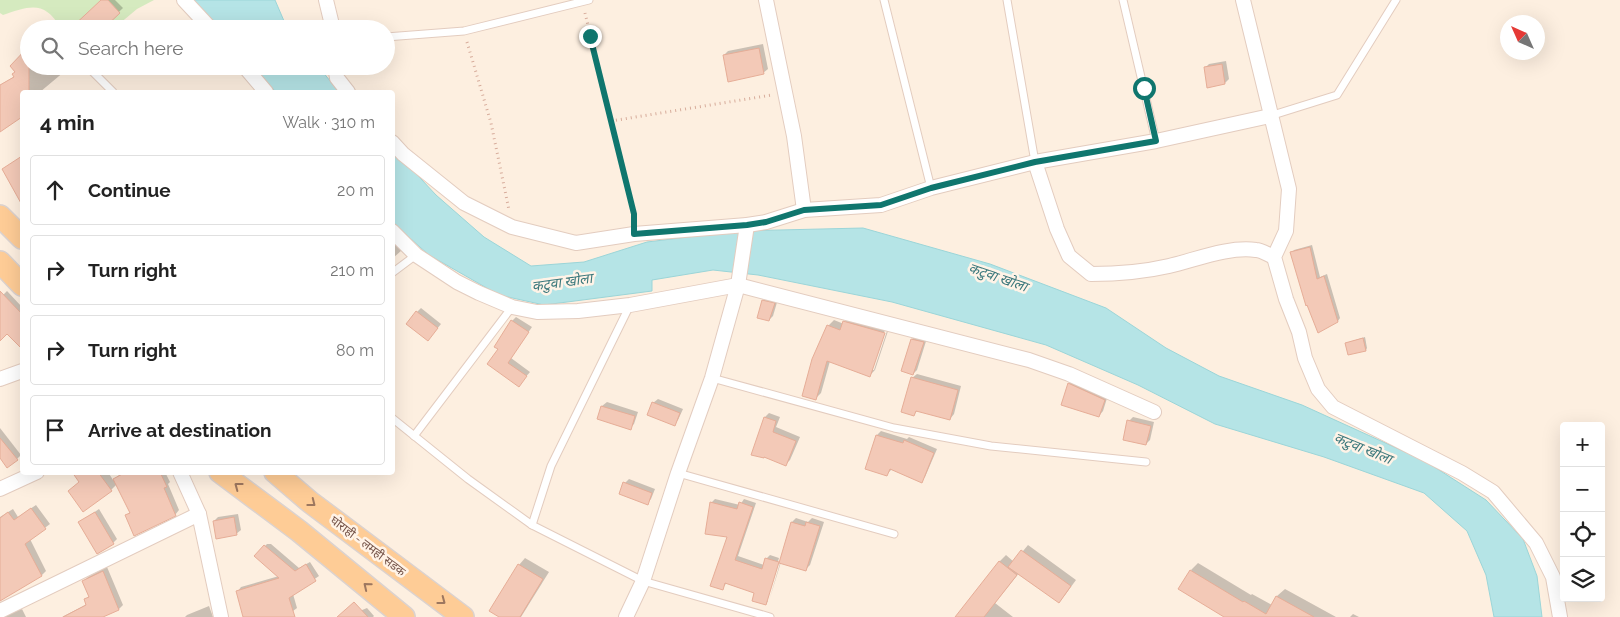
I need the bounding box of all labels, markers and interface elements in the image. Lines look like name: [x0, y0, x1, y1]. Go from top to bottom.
north arrow: [1500, 15, 1545, 60]
search box: [20, 20, 395, 75]
route end: [579, 25, 602, 48]
icon: search: [38, 34, 66, 62]
text: Search here: [78, 37, 184, 59]
route start: [1133, 77, 1156, 100]
text: 4 min: [40, 110, 95, 135]
text: Walk · 310 m: [282, 113, 375, 132]
icon: ahead: [41, 176, 69, 204]
text: Continue: [88, 179, 171, 201]
text: 20 m: [337, 181, 374, 200]
icon: right: [41, 256, 69, 284]
text: Turn right: [88, 259, 177, 281]
water label: कटुवा खोला: [966, 260, 1033, 297]
text: 210 m: [330, 261, 374, 280]
water label: कटुवा खोला: [531, 269, 597, 295]
icon: right: [41, 336, 69, 364]
text: Turn right: [88, 339, 177, 361]
text: 80 m: [336, 341, 374, 360]
icon: arrive: [41, 416, 69, 444]
text: Arrive at destination: [88, 419, 272, 441]
map controls: [1560, 422, 1605, 602]
button: +: [1560, 422, 1605, 467]
water label: कटुवा खोला: [1331, 429, 1397, 469]
button: −: [1560, 467, 1605, 512]
one-way arrow: [234, 483, 244, 492]
one-way arrow: [306, 498, 315, 506]
street label: घोराही - लमही सडक: [328, 512, 410, 579]
button: locate: [1560, 512, 1605, 557]
button: layers: [1560, 557, 1605, 602]
one-way arrow: [363, 583, 372, 592]
one-way arrow: [436, 595, 446, 604]

